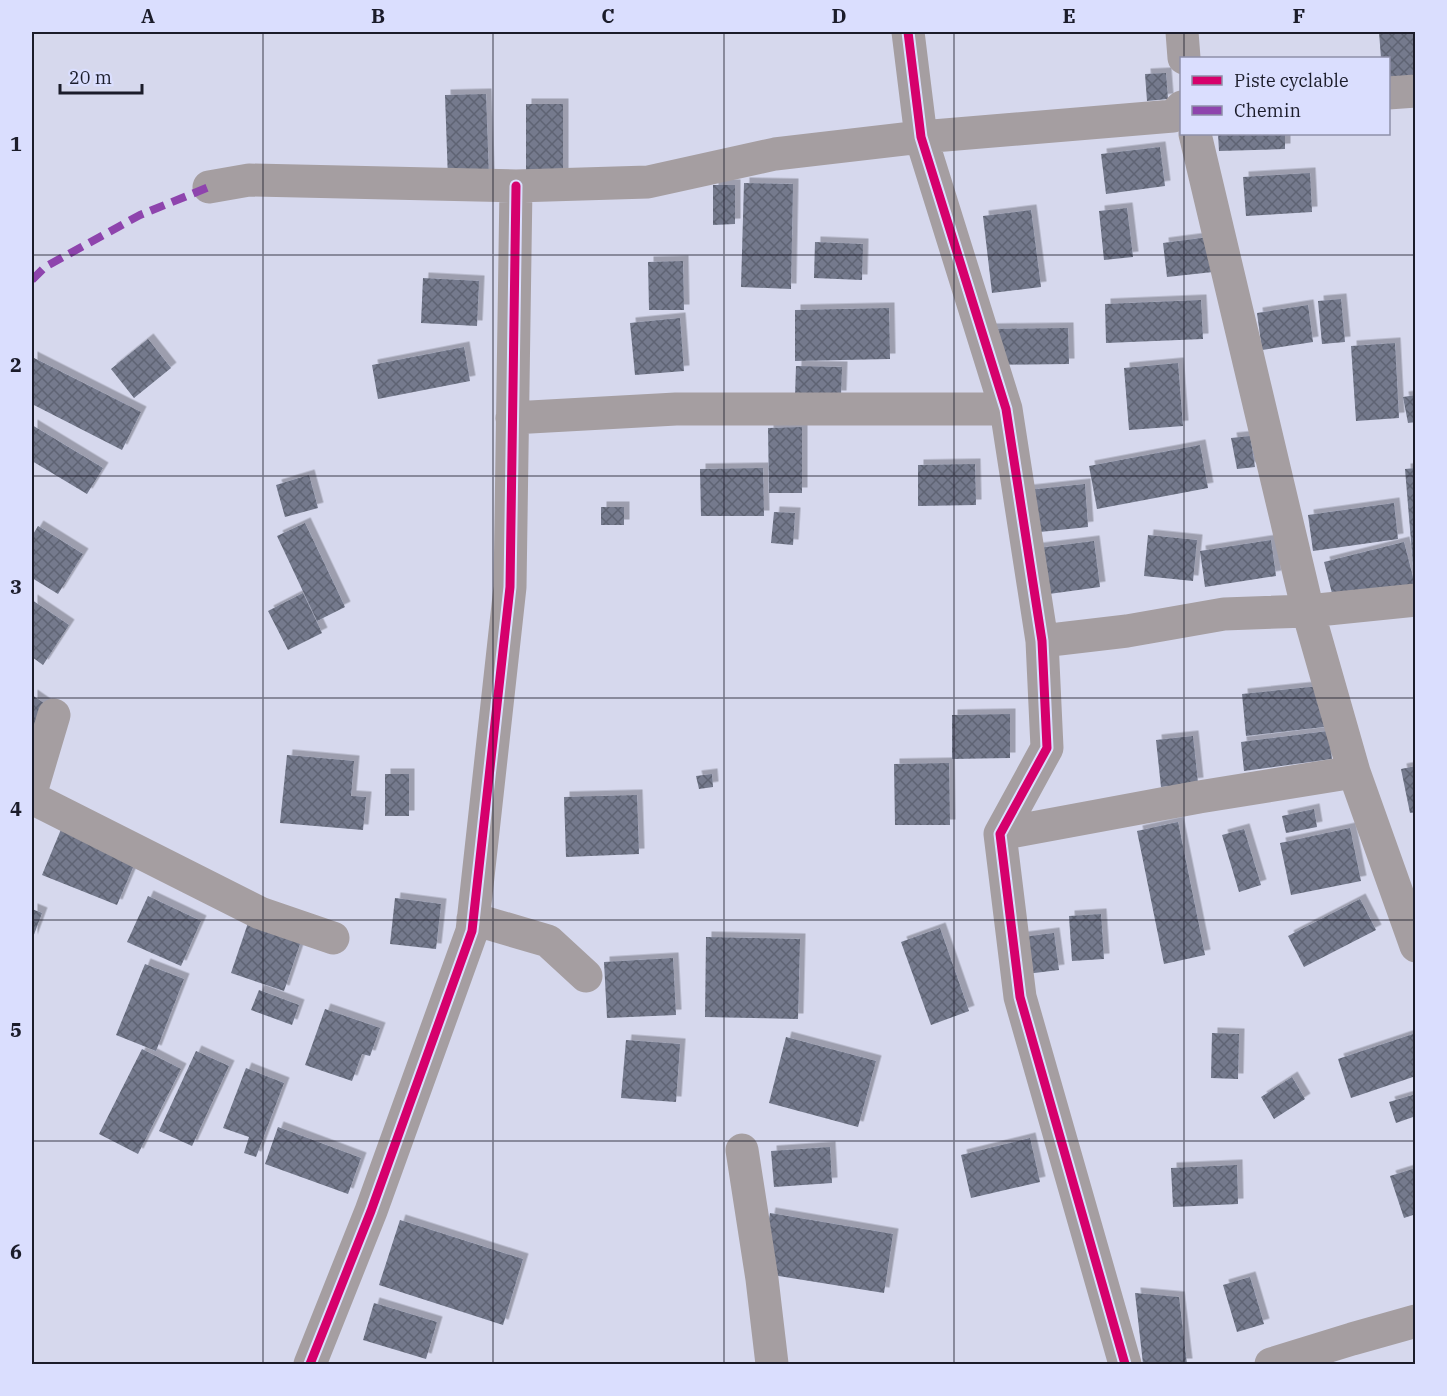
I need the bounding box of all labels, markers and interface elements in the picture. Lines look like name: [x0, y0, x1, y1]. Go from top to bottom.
text: A: [141, 2, 155, 29]
text: B: [371, 2, 385, 29]
text: C: [601, 2, 615, 29]
text: D: [831, 2, 847, 29]
text: E: [1062, 2, 1076, 29]
text: F: [1293, 2, 1305, 29]
scale bar: [60, 57, 142, 95]
legend: [1180, 57, 1390, 135]
text: 20 m: [69, 66, 112, 89]
text: Piste cyclable: [1234, 69, 1349, 92]
text: Chemin: [1234, 99, 1301, 122]
text: 1: [10, 130, 22, 157]
text: 2: [10, 351, 22, 378]
text: 3: [10, 573, 22, 600]
text: 4: [10, 795, 22, 822]
text: 5: [10, 1016, 22, 1043]
text: 6: [10, 1238, 22, 1265]

